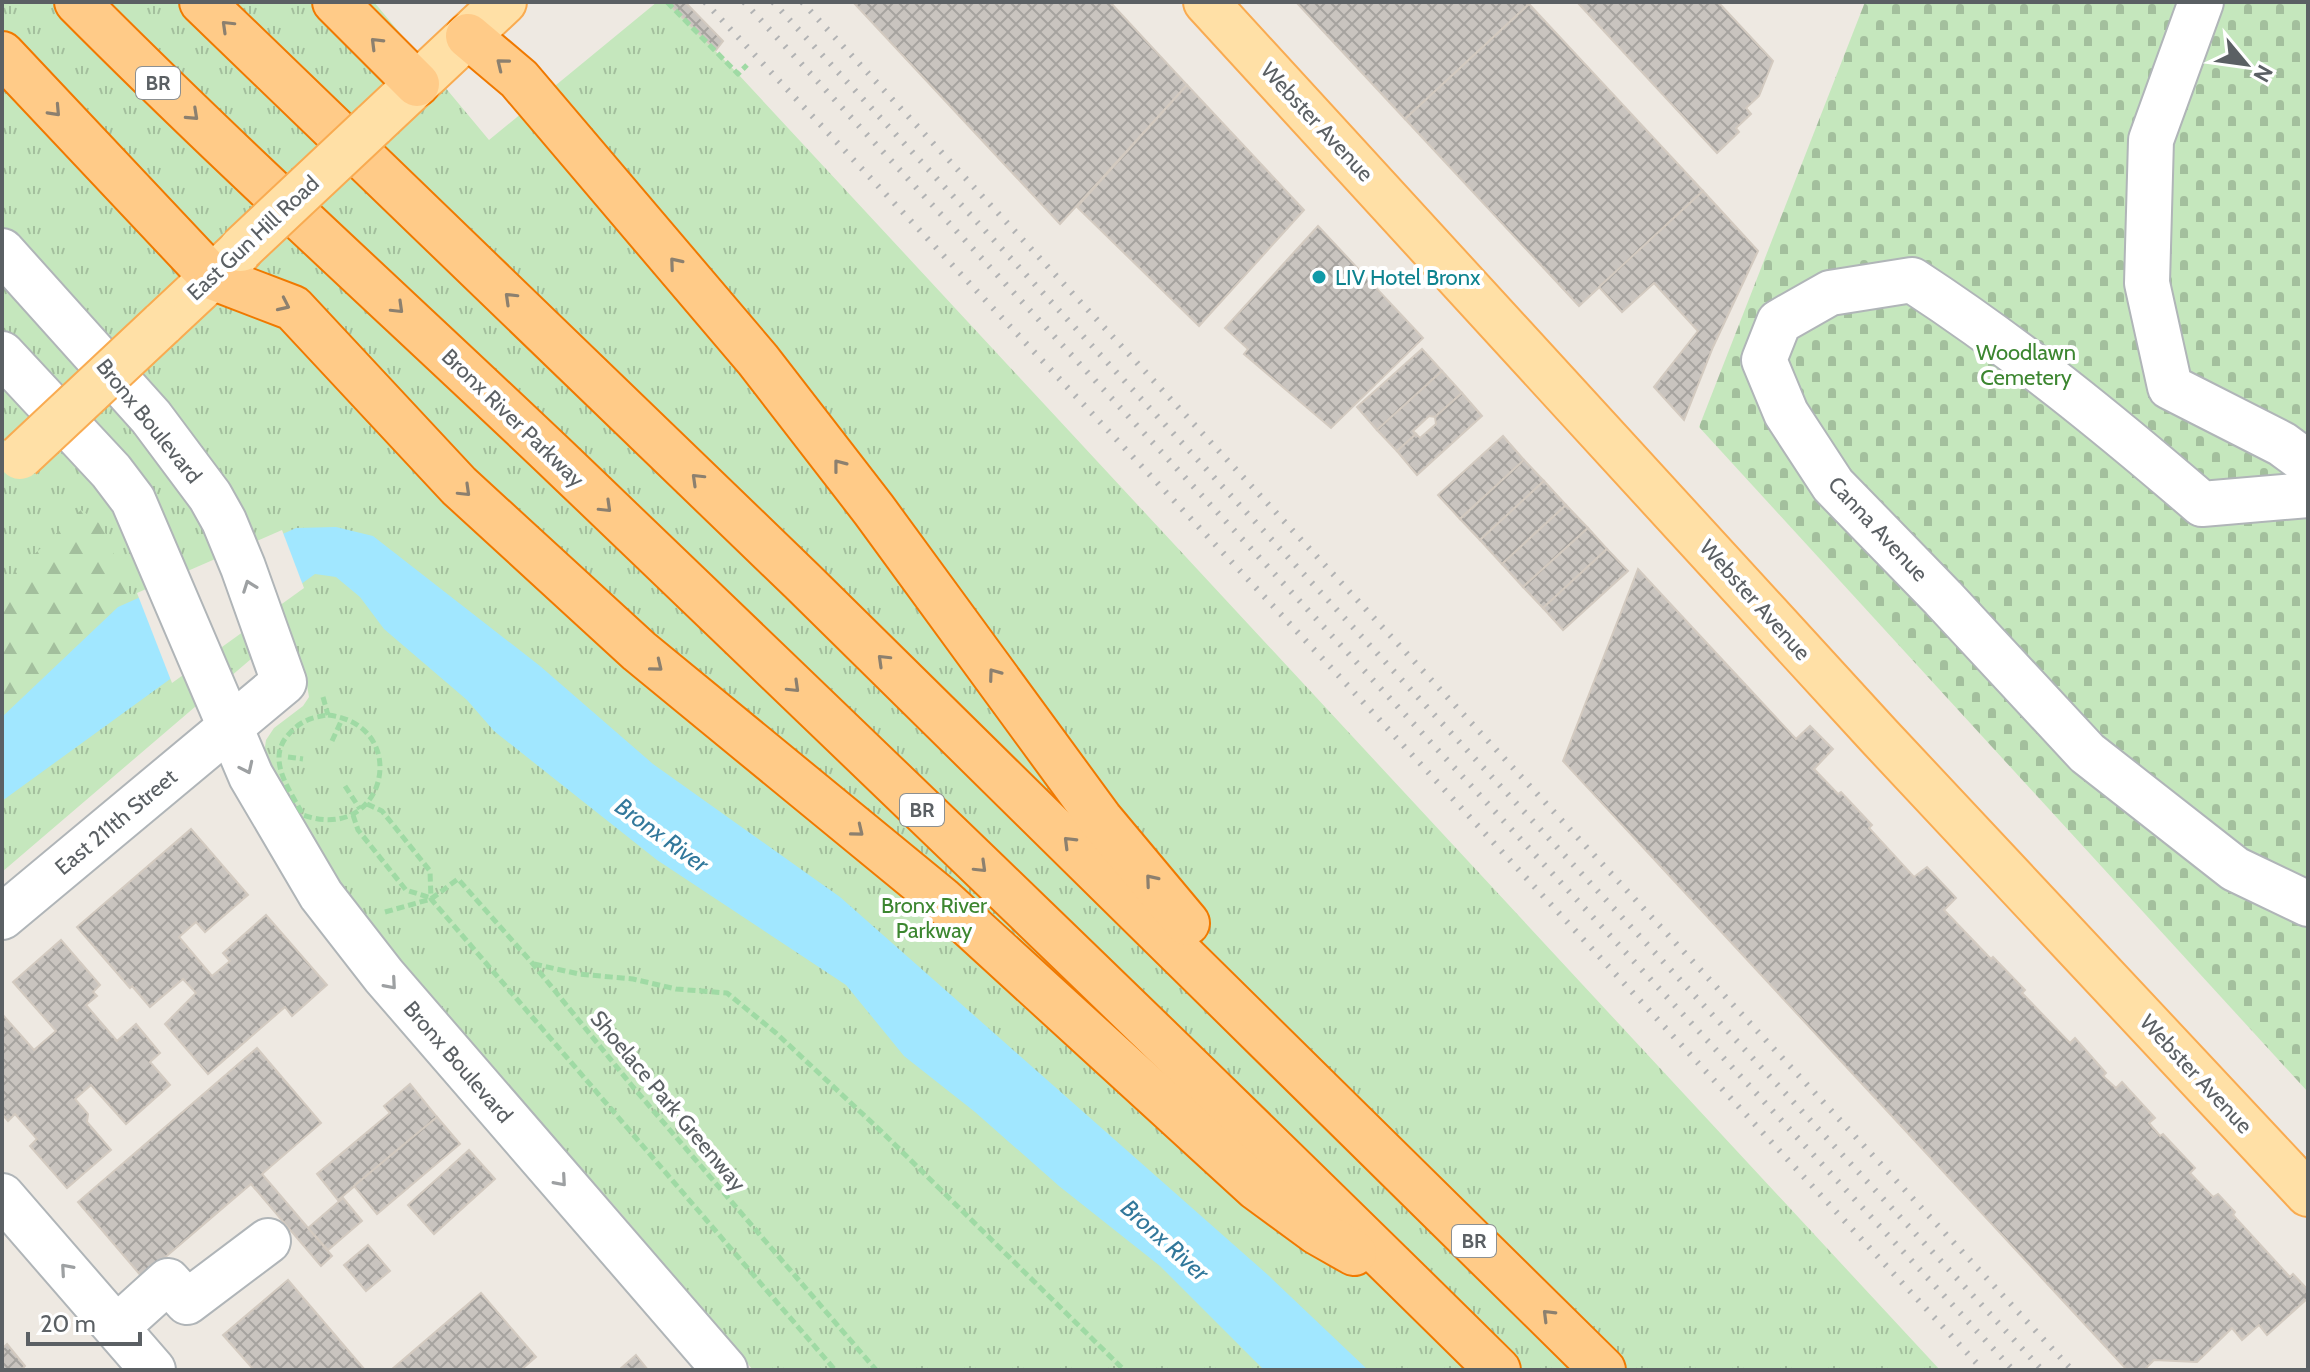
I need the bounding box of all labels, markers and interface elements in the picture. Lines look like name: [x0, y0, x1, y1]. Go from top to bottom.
one-way arrow: [222, 21, 236, 35]
north arrow: [2206, 24, 2286, 104]
one-way arrow: [371, 38, 385, 52]
street label: Webster Avenue: [1255, 57, 1379, 187]
one-way arrow: [496, 60, 511, 74]
text: N: [2247, 60, 2279, 87]
road number: BR: [136, 67, 180, 99]
one-way arrow: [46, 102, 60, 117]
one-way arrow: [184, 106, 198, 121]
street label: East Gun Hill Road: [181, 170, 325, 306]
one-way arrow: [670, 257, 685, 272]
place label: LIV Hotel Bronx: [1335, 264, 1481, 291]
marker: LIV Hotel Bronx: [1310, 268, 1328, 286]
one-way arrow: [505, 293, 520, 307]
one-way arrow: [276, 295, 290, 311]
one-way arrow: [388, 299, 403, 313]
park label: Woodlawn Cemetery: [1976, 339, 2076, 391]
street label: Bronx River Parkway: [436, 343, 590, 493]
street label: Bronx Boulevard: [90, 353, 208, 489]
one-way arrow: [834, 459, 848, 474]
street label: Canna Avenue: [1822, 471, 1934, 587]
one-way arrow: [692, 473, 706, 488]
one-way arrow: [456, 481, 470, 496]
one-way arrow: [597, 498, 611, 512]
street label: Webster Avenue: [1694, 534, 1816, 666]
one-way arrow: [243, 580, 259, 594]
one-way arrow: [878, 655, 892, 669]
one-way arrow: [648, 656, 662, 671]
one-way arrow: [989, 668, 1003, 682]
one-way arrow: [785, 677, 799, 692]
one-way arrow: [237, 760, 253, 774]
street label: East 211th Street: [50, 763, 183, 881]
water label: Bronx River: [610, 792, 716, 879]
road number: BR: [900, 794, 944, 826]
one-way arrow: [849, 821, 863, 836]
one-way arrow: [1064, 837, 1078, 851]
one-way arrow: [972, 858, 986, 872]
one-way arrow: [1146, 875, 1161, 890]
park label: Bronx River Parkway: [881, 892, 987, 944]
one-way arrow: [381, 975, 396, 989]
street label: Bronx Boulevard: [398, 996, 518, 1128]
street label: Shoelace Park Greenway: [585, 1005, 751, 1197]
street label: Webster Avenue: [2134, 1009, 2258, 1139]
one-way arrow: [551, 1171, 566, 1186]
water label: Bronx River: [1115, 1193, 1216, 1288]
road number: BR: [1452, 1225, 1496, 1257]
one-way arrow: [61, 1263, 76, 1278]
scale bar: [28, 1296, 140, 1346]
text: 20 m: [40, 1309, 96, 1338]
one-way arrow: [1543, 1310, 1557, 1324]

